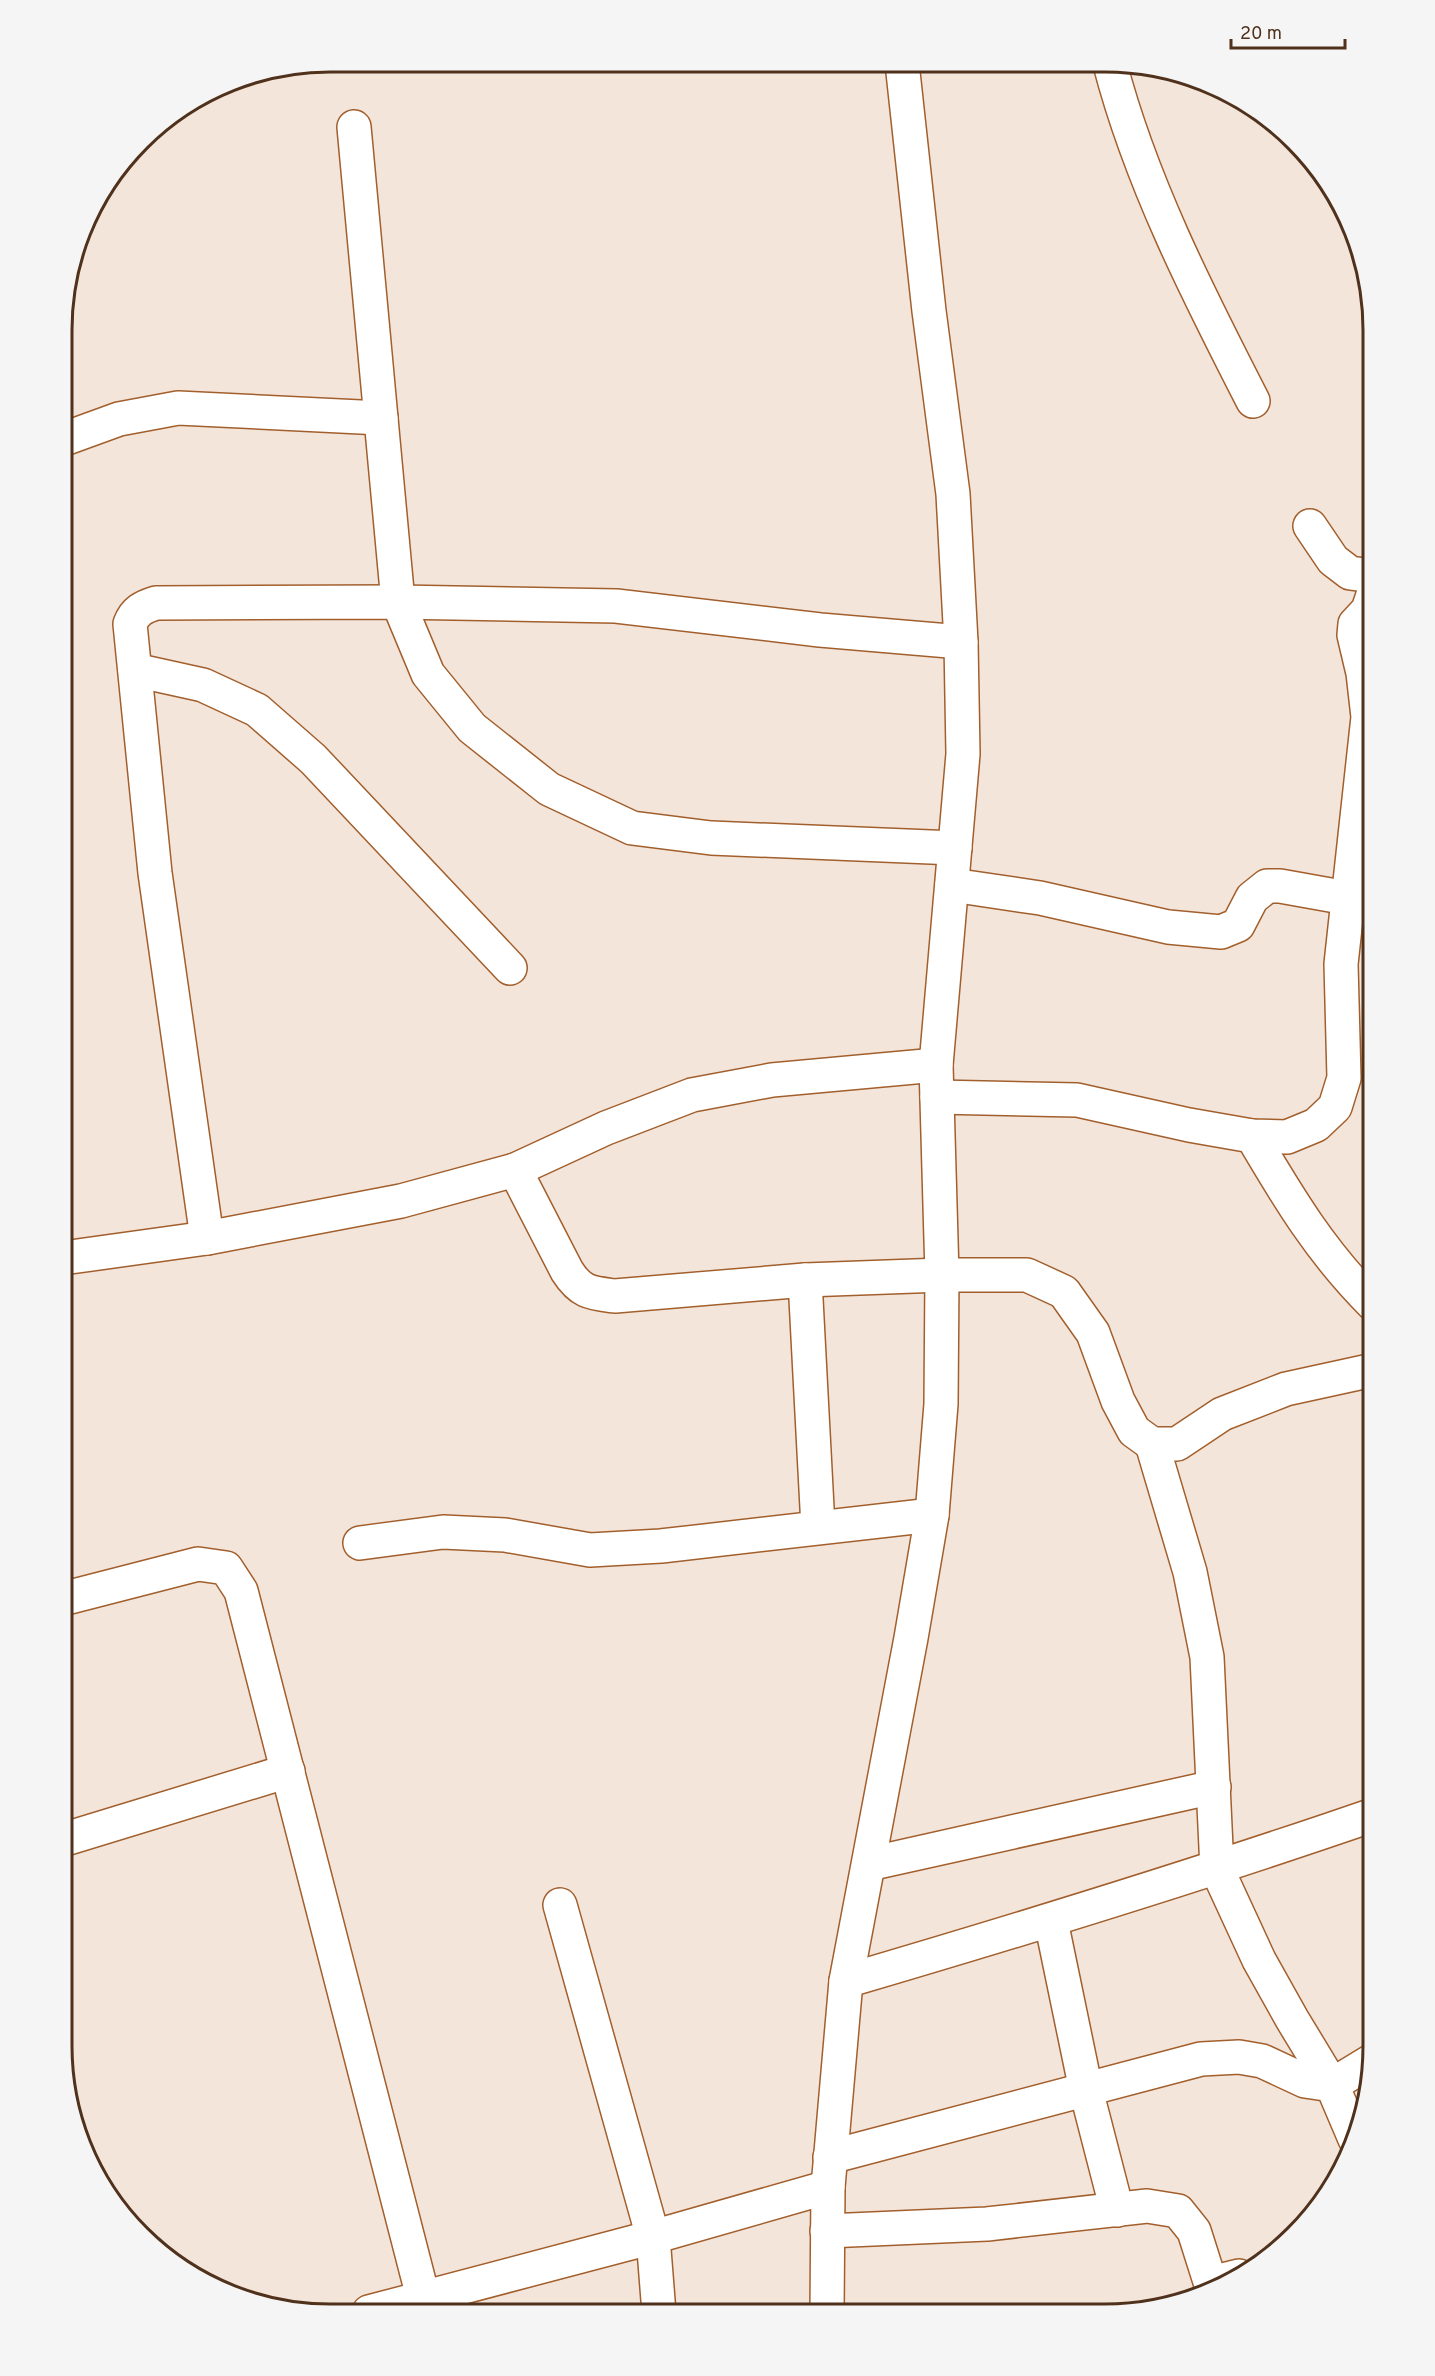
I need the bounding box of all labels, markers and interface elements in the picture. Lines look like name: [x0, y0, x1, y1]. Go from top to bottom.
scale bar: [1231, 12, 1345, 50]
text: 20 m: [1240, 23, 1282, 46]

